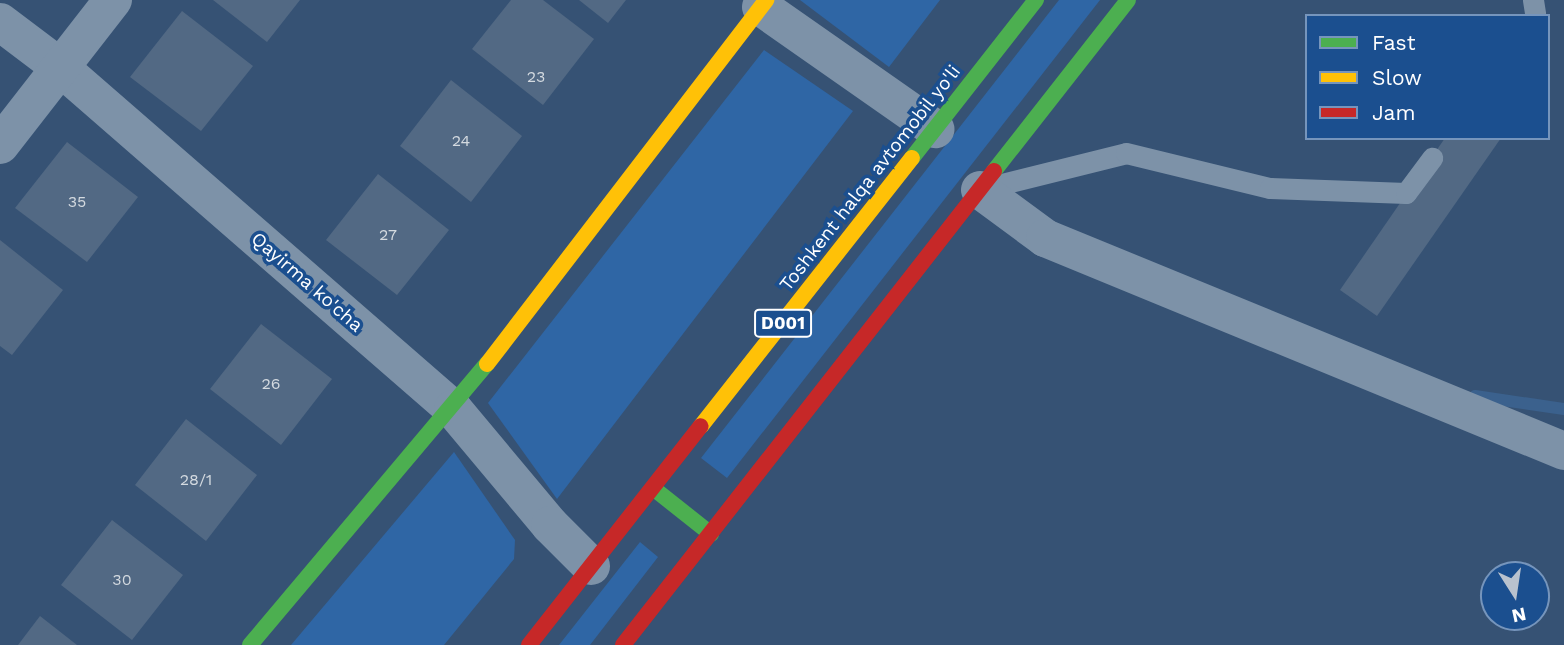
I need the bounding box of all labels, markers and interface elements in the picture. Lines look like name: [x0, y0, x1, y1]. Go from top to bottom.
legend: [1305, 14, 1550, 140]
text: Fast: [1372, 30, 1416, 55]
street label: Toshkent halqa avtomobil yo'li: [774, 60, 966, 296]
text: Slow: [1372, 65, 1422, 90]
house number: 23: [527, 67, 545, 87]
text: Jam: [1372, 100, 1415, 125]
house number: 24: [452, 131, 470, 151]
house number: 35: [68, 192, 86, 212]
house number: 27: [379, 225, 397, 245]
street label: Qayirma ko'cha: [246, 227, 368, 337]
road number: D001: [753, 309, 813, 338]
house number: 26: [261, 374, 281, 394]
house number: 28/1: [180, 470, 212, 490]
north arrow: [1480, 561, 1550, 631]
house number: 30: [112, 570, 132, 590]
text: N: [1510, 602, 1528, 628]

